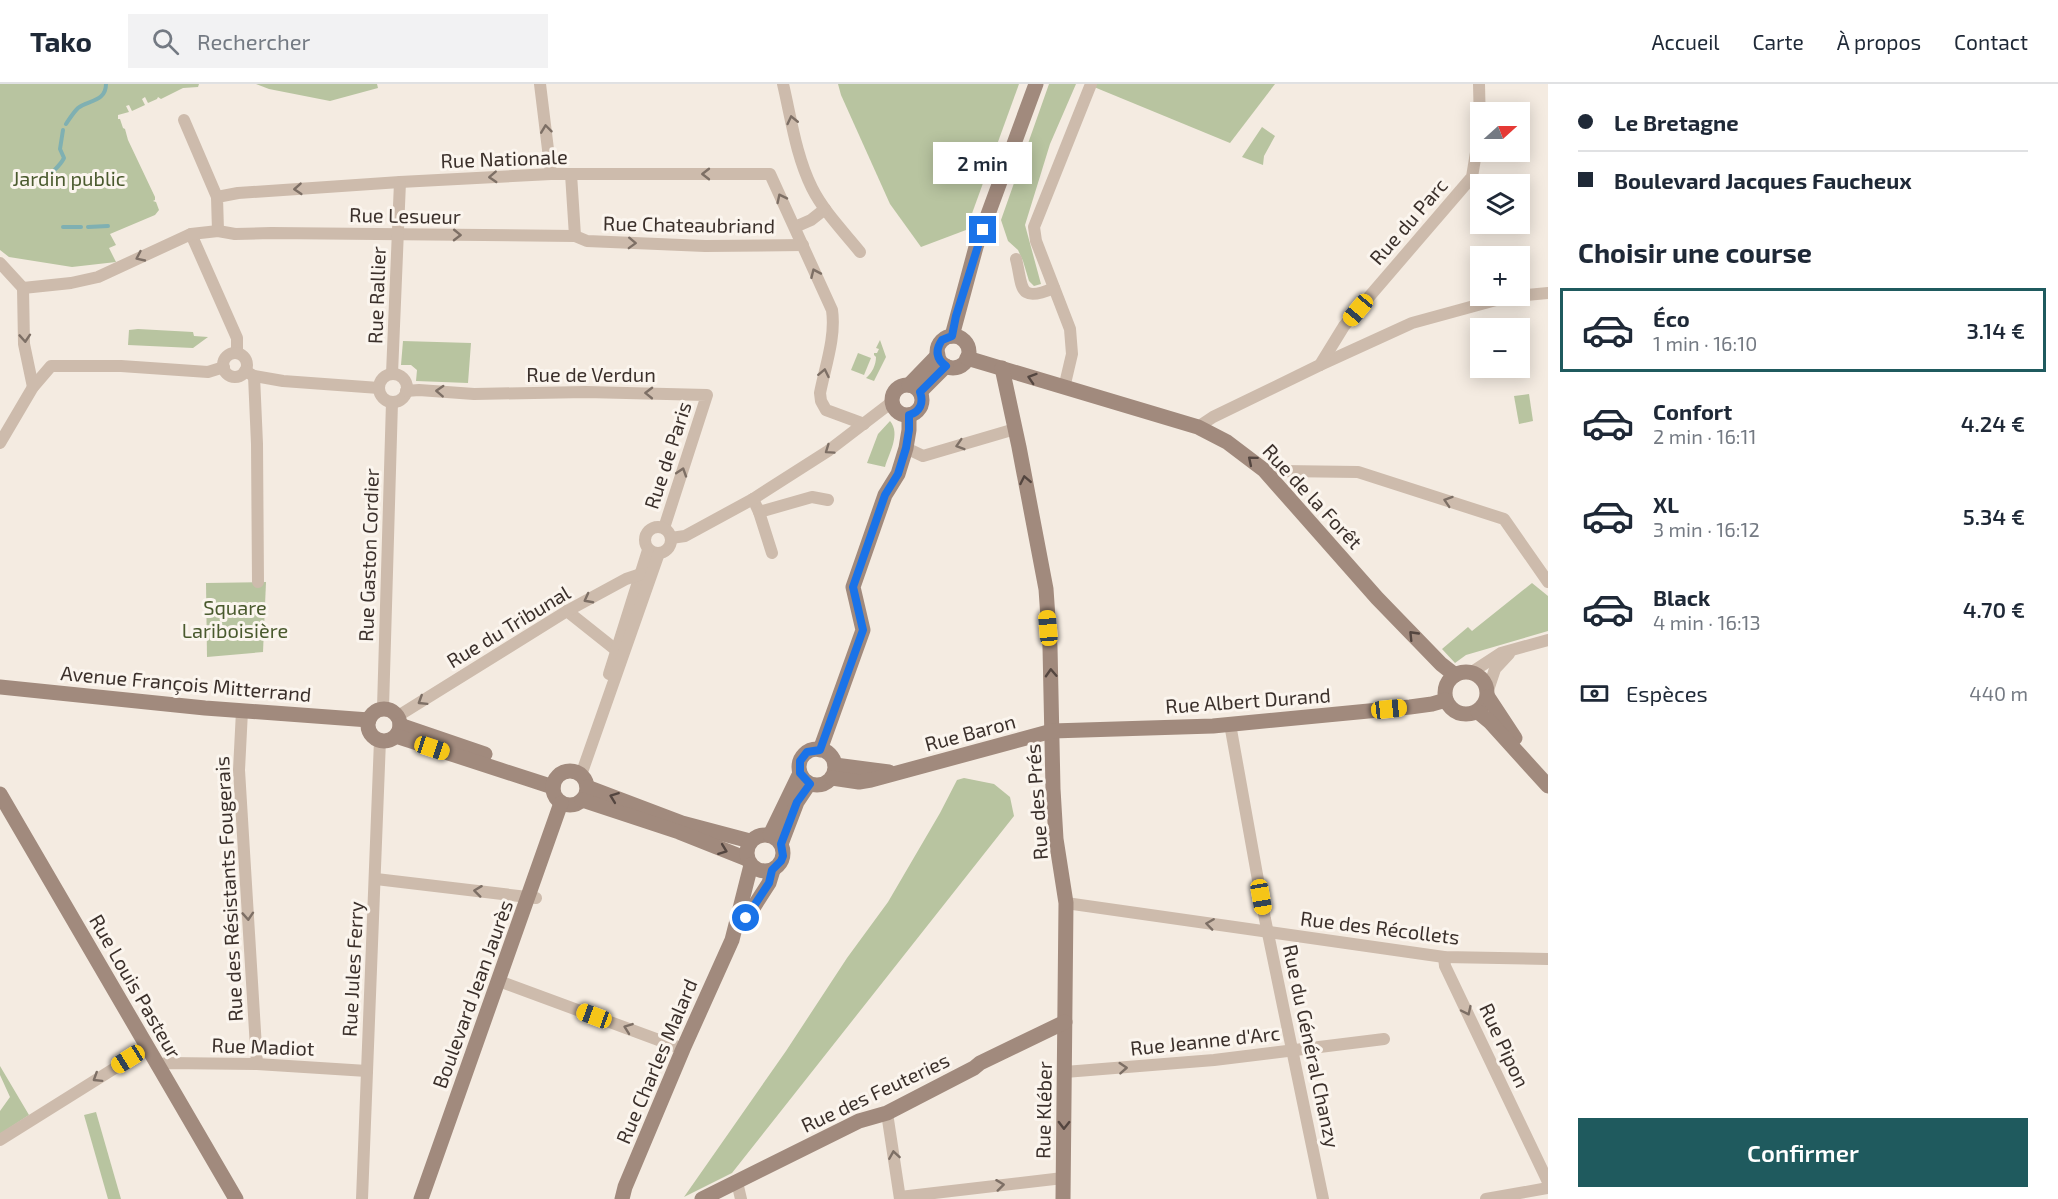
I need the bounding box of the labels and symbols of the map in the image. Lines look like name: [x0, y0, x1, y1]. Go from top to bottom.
north arrow: [1470, 102, 1530, 162]
one-way arrow: [786, 115, 799, 125]
one-way arrow: [540, 124, 552, 134]
callout: 2 min: [934, 143, 1032, 185]
street label: Rue Nationale: [440, 144, 568, 172]
park label: Jardin public: [12, 166, 126, 190]
one-way arrow: [701, 168, 710, 180]
one-way arrow: [488, 170, 497, 183]
street label: Rue du Parc: [1364, 173, 1452, 269]
one-way arrow: [294, 182, 303, 195]
one-way arrow: [777, 194, 789, 205]
street label: Rue Lesueur: [349, 202, 461, 228]
street label: Rue Chateaubriand: [603, 210, 775, 238]
route end: [969, 216, 996, 243]
one-way arrow: [452, 228, 461, 241]
one-way arrow: [628, 237, 637, 249]
street label: Rue Rallier: [362, 246, 390, 344]
one-way arrow: [136, 250, 147, 262]
one-way arrow: [811, 268, 823, 279]
car: [1340, 290, 1376, 330]
one-way arrow: [18, 334, 31, 343]
street label: Rue de Verdun: [526, 362, 656, 386]
one-way arrow: [817, 368, 830, 378]
one-way arrow: [1028, 372, 1038, 385]
one-way arrow: [436, 385, 445, 398]
one-way arrow: [644, 387, 653, 399]
street label: Rue de Paris: [638, 398, 696, 512]
one-way arrow: [955, 438, 966, 450]
street label: Rue de la Forêt: [1258, 438, 1368, 554]
one-way arrow: [825, 443, 836, 454]
one-way arrow: [1248, 457, 1259, 468]
one-way arrow: [675, 467, 687, 478]
street label: Rue Gaston Cordier: [353, 468, 383, 642]
one-way arrow: [1019, 475, 1032, 485]
one-way arrow: [1443, 496, 1454, 508]
street label: Rue du Tribunal: [442, 580, 574, 672]
one-way arrow: [584, 592, 594, 603]
park label: Square Lariboisière: [182, 595, 288, 642]
car: [1037, 609, 1059, 647]
one-way arrow: [1409, 631, 1420, 642]
street label: Avenue François Mitterrand: [60, 660, 312, 707]
one-way arrow: [1045, 668, 1058, 677]
street label: Rue Albert Durand: [1164, 682, 1332, 718]
one-way arrow: [418, 694, 428, 706]
car: [1370, 698, 1408, 720]
street label: Rue Baron: [922, 708, 1018, 756]
car: [412, 734, 452, 762]
street label: Rue des Prés: [1020, 743, 1052, 861]
street label: Rue des Résistants Fougerais: [209, 756, 247, 1022]
one-way arrow: [609, 792, 619, 805]
one-way arrow: [718, 842, 728, 855]
car: [1249, 878, 1273, 916]
one-way arrow: [474, 886, 483, 898]
street label: Boulevard Jean Jaurès: [427, 897, 517, 1091]
street label: Rue Jules Ferry: [336, 900, 368, 1037]
route start: [732, 904, 759, 931]
street label: Rue des Récollets: [1299, 905, 1461, 949]
street label: Rue Louis Pasteur: [85, 910, 187, 1062]
one-way arrow: [241, 912, 254, 921]
one-way arrow: [1206, 918, 1215, 930]
street label: Rue du Général Chanzy: [1279, 942, 1345, 1150]
street label: Rue Charles Malard: [610, 975, 702, 1147]
street label: Rue Pipon: [1475, 999, 1535, 1091]
car: [574, 1001, 614, 1031]
one-way arrow: [1459, 1004, 1471, 1015]
street label: Rue Jeanne d'Arc: [1129, 1020, 1281, 1060]
one-way arrow: [623, 1023, 634, 1036]
street label: Rue Madiot: [211, 1032, 315, 1060]
car: [108, 1042, 148, 1076]
street label: Rue des Feuteries: [797, 1047, 953, 1137]
street label: Rue Kléber: [1030, 1061, 1056, 1159]
one-way arrow: [1119, 1062, 1128, 1075]
one-way arrow: [93, 1071, 104, 1082]
one-way arrow: [1058, 1121, 1070, 1130]
one-way arrow: [889, 1150, 901, 1160]
one-way arrow: [995, 1180, 1005, 1192]

